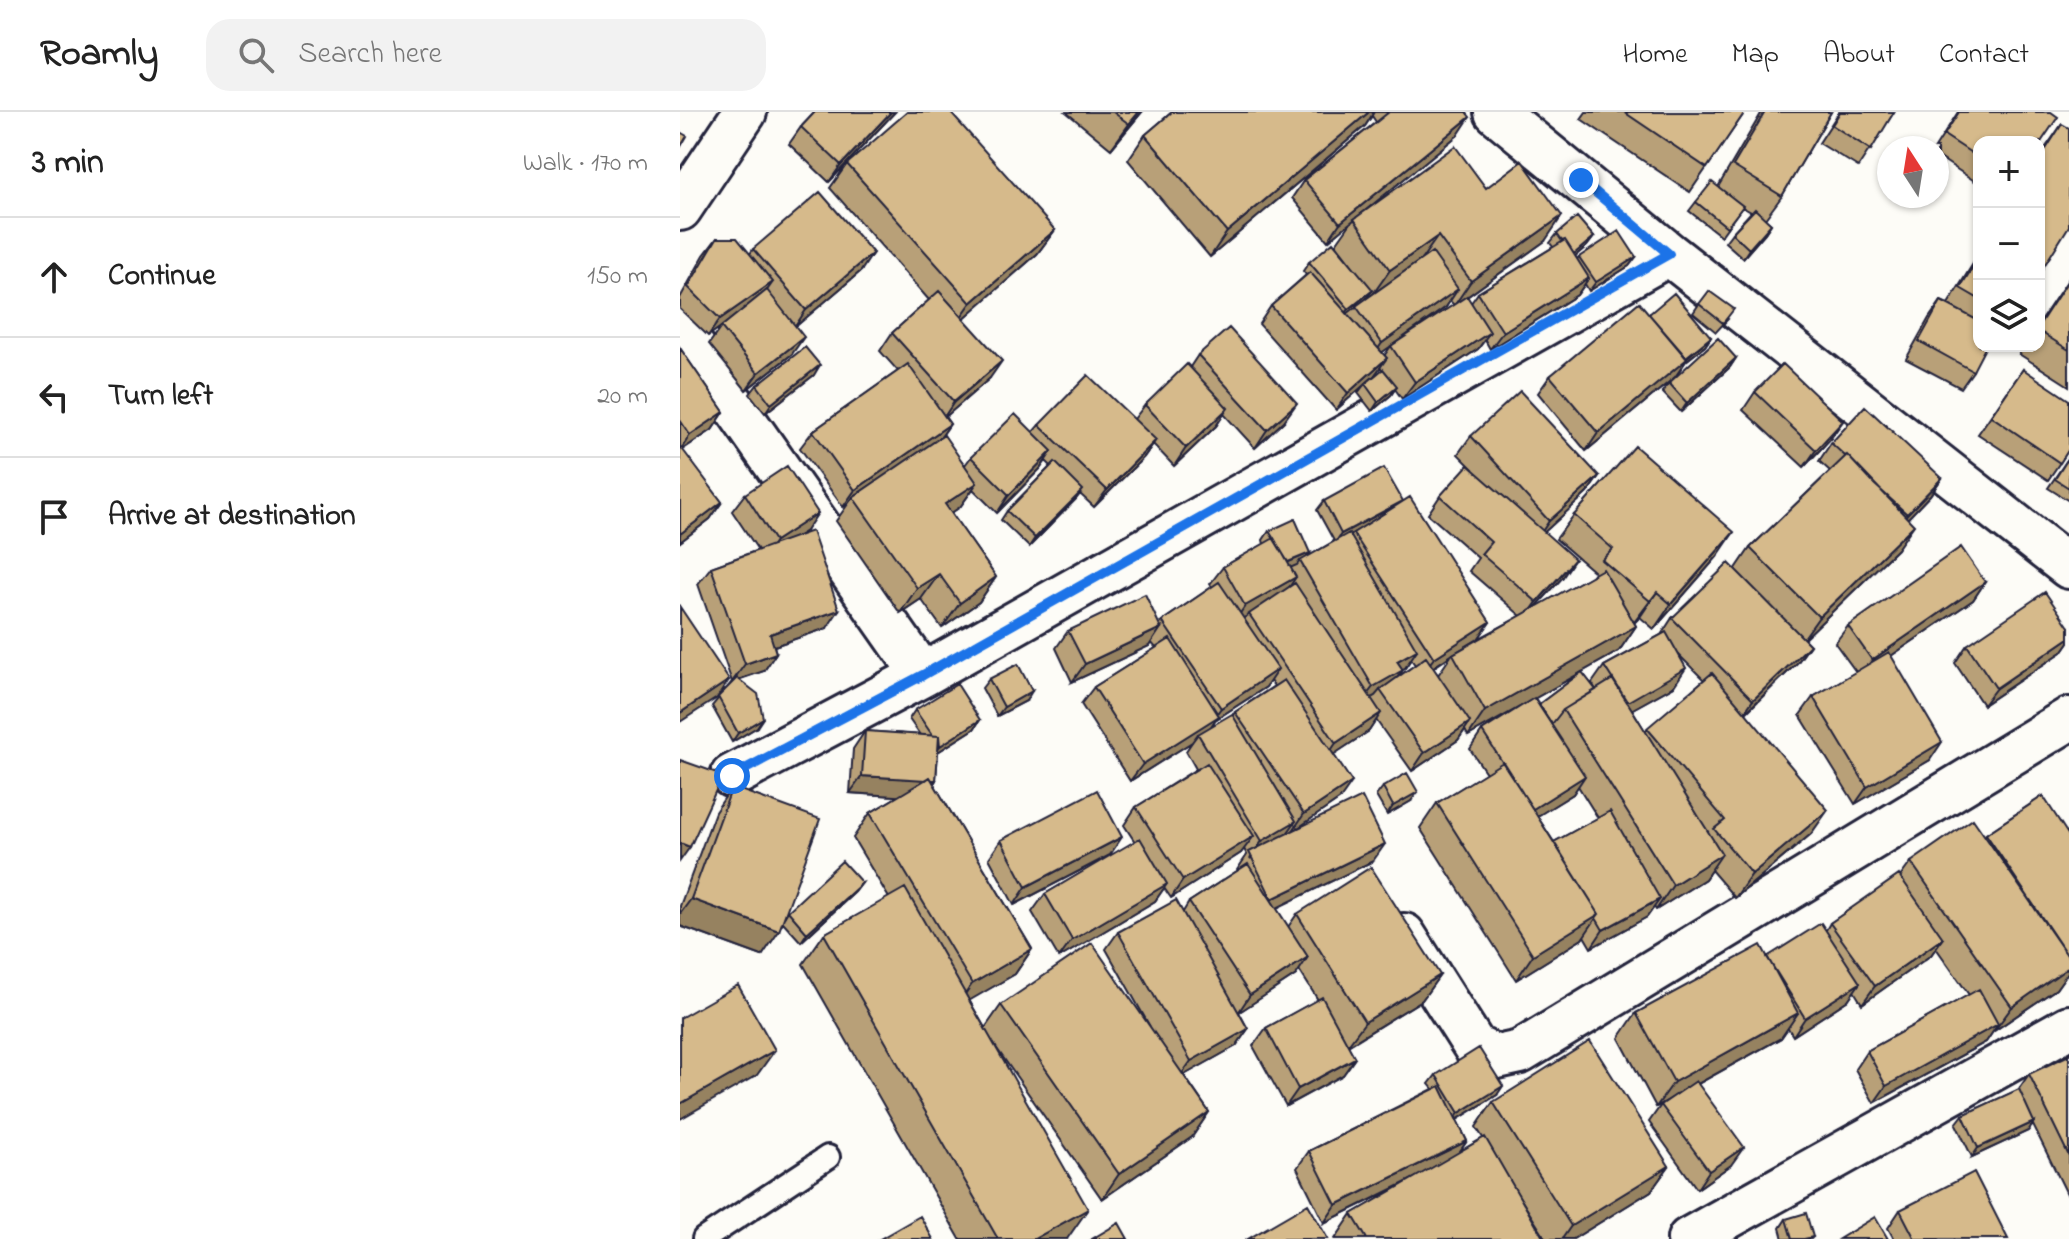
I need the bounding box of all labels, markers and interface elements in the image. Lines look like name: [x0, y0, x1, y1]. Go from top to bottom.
search box: [206, 19, 766, 91]
text: Roamly: [40, 27, 158, 83]
icon: search: [234, 33, 278, 77]
text: Search here: [298, 33, 442, 77]
text: Home: [1622, 35, 1688, 76]
text: Map: [1732, 35, 1779, 76]
text: About: [1823, 35, 1895, 76]
text: Contact: [1939, 35, 2029, 76]
north arrow: [1877, 136, 1949, 208]
map controls: [1973, 136, 2045, 352]
button: +: [1973, 136, 2045, 208]
text: 3 min: [32, 139, 104, 189]
text: Walk · 170 m: [523, 145, 648, 183]
route end: [1563, 162, 1599, 198]
button: −: [1973, 208, 2045, 280]
icon: ahead: [32, 255, 76, 299]
text: Continue: [108, 255, 216, 299]
text: 150 m: [587, 258, 648, 296]
button: layers: [1973, 280, 2045, 352]
icon: left: [32, 375, 76, 419]
text: Turn left: [108, 375, 213, 419]
text: 20 m: [597, 378, 648, 416]
icon: arrive: [32, 495, 76, 539]
text: Arrive at destination: [108, 495, 356, 539]
route start: [714, 758, 750, 794]

